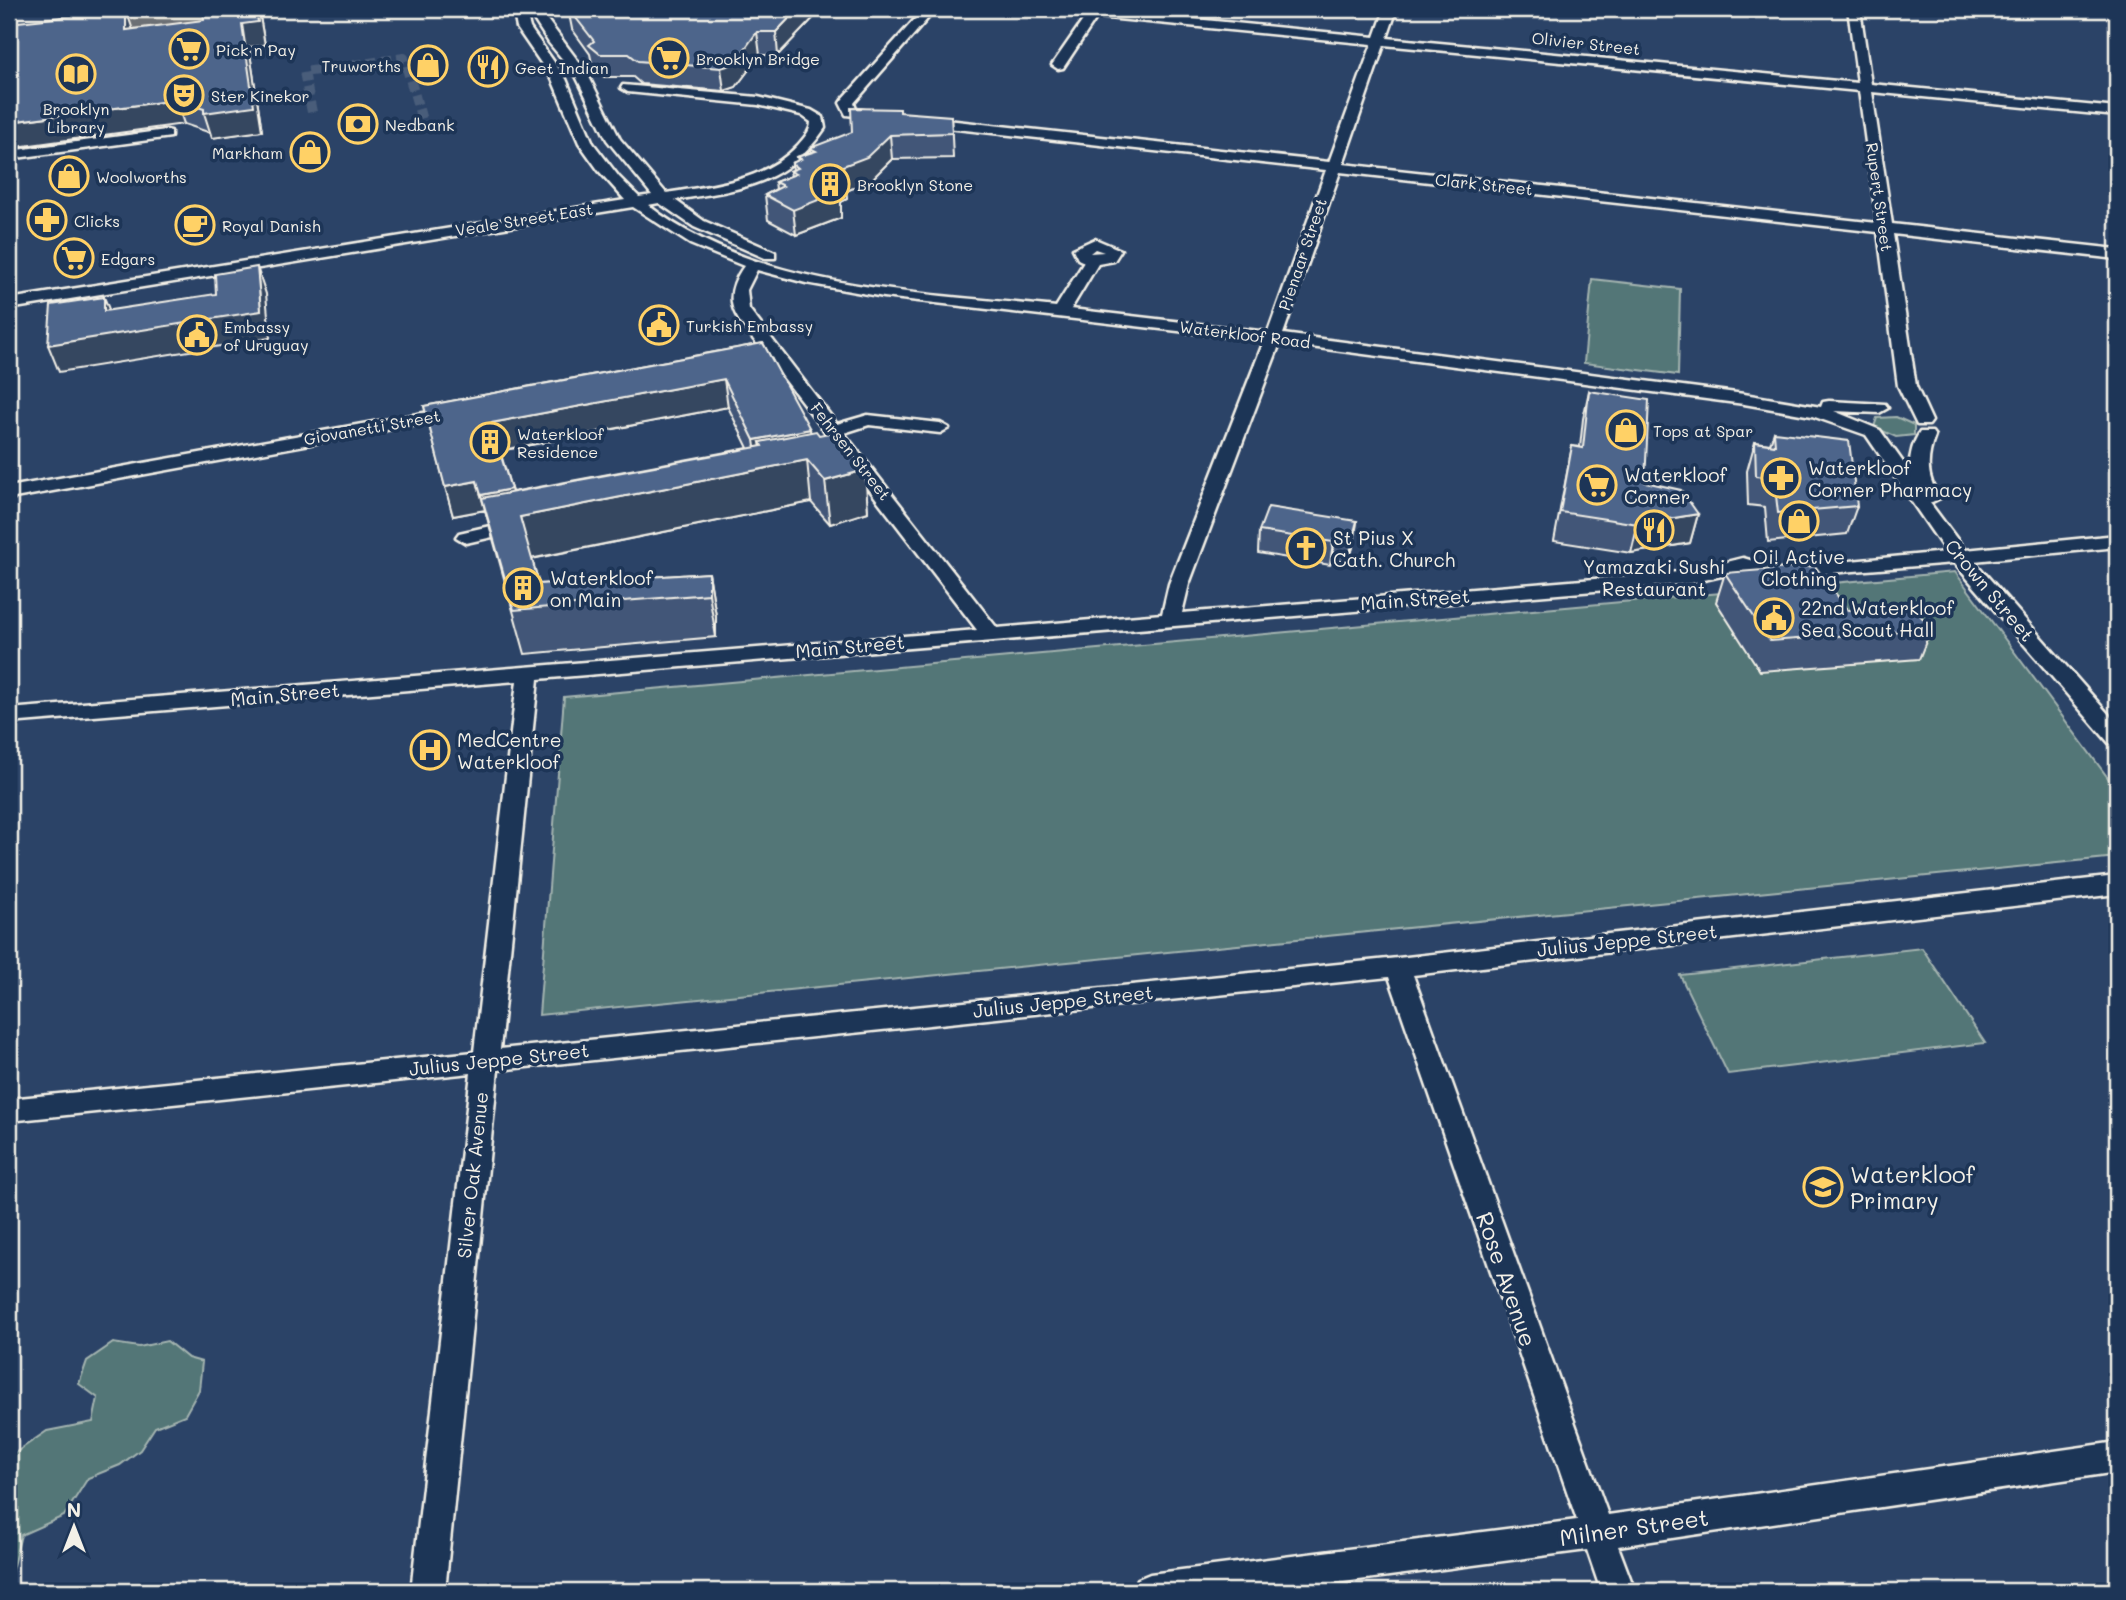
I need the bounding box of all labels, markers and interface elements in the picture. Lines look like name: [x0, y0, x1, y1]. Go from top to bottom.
street label: Olivier Street: [1531, 27, 1641, 59]
supermarket icon: Pick n Pay: [168, 28, 210, 70]
supermarket icon: Brooklyn Bridge: [648, 37, 690, 79]
place label: Pick n Pay: [216, 39, 296, 60]
shop icon: Truworths: [407, 44, 449, 86]
restaurant icon: Geet Indian: [467, 46, 509, 88]
place label: Brooklyn Bridge: [696, 48, 820, 69]
library icon: Brooklyn Library: [55, 53, 97, 95]
place label: Truworths: [322, 55, 401, 76]
place label: Geet Indian: [515, 57, 609, 78]
theatre icon: Ster Kinekor: [163, 74, 205, 116]
place label: Ster Kinekor: [211, 85, 310, 106]
place label: Brooklyn Library: [43, 98, 109, 137]
bank icon: Nedbank: [337, 103, 379, 145]
place label: Nedbank: [385, 114, 454, 135]
shop icon: Markham: [289, 131, 331, 173]
street label: Rupert Street: [1862, 141, 1898, 253]
place label: Markham: [212, 142, 283, 163]
shop icon: Woolworths: [48, 155, 90, 197]
building icon: Brooklyn Stone: [809, 163, 851, 205]
place label: Woolworths: [96, 166, 187, 187]
street label: Clark Street: [1434, 168, 1534, 200]
place label: Brooklyn Stone: [857, 174, 973, 195]
street label: Pienaar Street: [1273, 195, 1331, 313]
street label: Veale Street East: [454, 198, 594, 240]
pharmacy icon: Clicks: [26, 199, 68, 241]
cafe icon: Royal Danish: [174, 204, 216, 246]
place label: Clicks: [74, 210, 120, 231]
place label: Royal Danish: [222, 215, 321, 236]
supermarket icon: Edgars: [53, 237, 95, 279]
place label: Edgars: [101, 248, 155, 269]
public building icon: Turkish Embassy: [638, 304, 680, 346]
public building icon: Embassy of Uruguay: [176, 314, 218, 356]
place label: Turkish Embassy: [686, 315, 813, 336]
place label: Embassy of Uruguay: [224, 316, 309, 355]
street label: Waterkloof Road: [1178, 316, 1312, 352]
street label: Fehrsen Street: [806, 398, 896, 504]
street label: Giovanetti Street: [302, 405, 442, 449]
shop icon: Tops at Spar: [1605, 409, 1647, 451]
place label: Tops at Spar: [1653, 420, 1753, 441]
building icon: Waterkloof Residence: [469, 421, 511, 463]
place label: Waterkloof Residence: [517, 423, 604, 462]
place label: Waterkloof Corner Pharmacy: [1808, 455, 1972, 502]
pharmacy icon: Waterkloof Corner Pharmacy: [1760, 457, 1802, 499]
place label: Waterkloof Corner: [1624, 462, 1728, 509]
supermarket icon: Waterkloof Corner: [1576, 464, 1618, 506]
shop icon: Oi! Active Clothing: [1778, 500, 1820, 542]
restaurant icon: Yamazaki Sushi Restaurant: [1633, 509, 1675, 551]
place label: St Pius X Cath. Church: [1333, 525, 1455, 572]
church icon: St Pius X Cath. Church: [1285, 527, 1327, 569]
street label: Crown Street: [1940, 534, 2040, 646]
place label: Oi! Active Clothing: [1753, 544, 1845, 591]
place label: Yamazaki Sushi Restaurant: [1583, 554, 1725, 601]
place label: Waterkloof on Main: [550, 565, 654, 612]
building icon: Waterkloof on Main: [502, 567, 544, 609]
street label: Main Street: [1359, 583, 1471, 615]
place label: 22nd Waterkloof Sea Scout Hall: [1801, 595, 1954, 642]
public building icon: 22nd Waterkloof Sea Scout Hall: [1753, 597, 1795, 639]
street label: Main Street: [794, 629, 906, 663]
street label: Main Street: [229, 677, 341, 711]
place label: MedCentre Waterkloof: [457, 727, 561, 774]
hospital icon: MedCentre Waterkloof: [409, 729, 451, 771]
street label: Julius Jeppe Street: [1536, 918, 1718, 962]
street label: Julius Jeppe Street: [972, 979, 1154, 1023]
street label: Julius Jeppe Street: [408, 1037, 590, 1081]
street label: Silver Oak Avenue: [451, 1090, 493, 1260]
place label: Waterkloof Primary: [1850, 1159, 1976, 1215]
school or university icon: Waterkloof Primary: [1802, 1166, 1844, 1208]
street label: Rose Avenue: [1470, 1208, 1544, 1350]
north arrow: [38, 1492, 108, 1562]
text: N: [67, 1497, 81, 1522]
street label: Milner Street: [1558, 1502, 1710, 1552]

